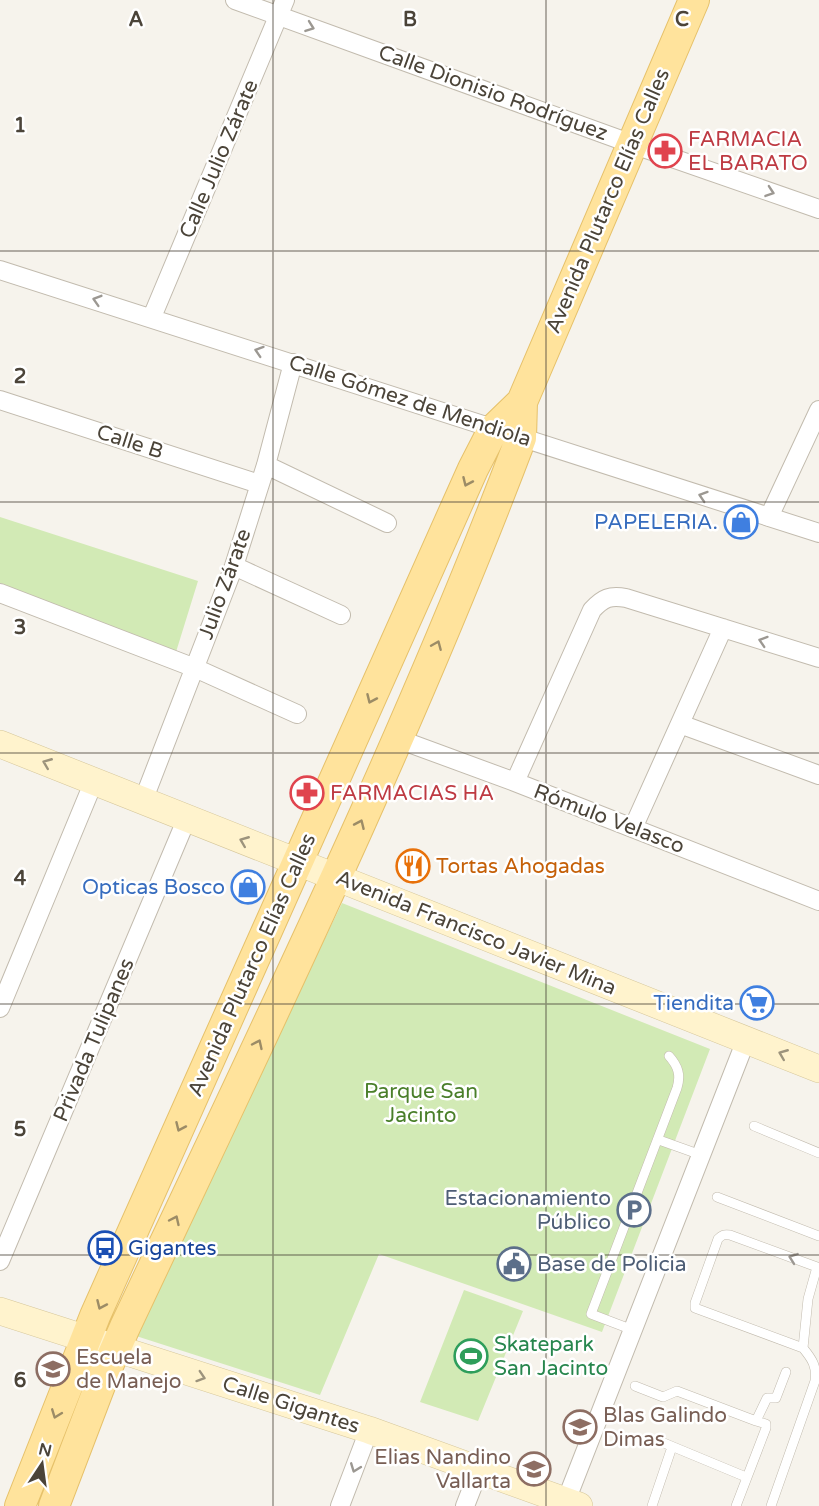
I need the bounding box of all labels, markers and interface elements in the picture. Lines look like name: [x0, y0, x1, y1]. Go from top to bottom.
text: A: [129, 8, 144, 32]
text: B: [403, 8, 417, 32]
text: C: [675, 8, 689, 32]
one-way arrow: [304, 19, 315, 32]
street label: Calle Dionisio Rodríguez: [375, 40, 611, 146]
street label: Avenida Plutarco Elías Calles: [541, 65, 675, 337]
street label: Calle Julio Zárate: [174, 76, 264, 242]
text: 1: [14, 114, 26, 138]
place label: FARMACIA EL BARATO: [688, 127, 808, 176]
pharmacy icon: FARMACIA EL BARATO: [647, 133, 683, 169]
one-way arrow: [764, 184, 775, 197]
one-way arrow: [92, 295, 103, 307]
one-way arrow: [254, 346, 265, 359]
street label: Calle Gómez de Mendiola: [286, 350, 534, 452]
text: 2: [14, 365, 26, 389]
street label: Calle B: [93, 419, 167, 465]
one-way arrow: [463, 476, 475, 487]
one-way arrow: [698, 491, 709, 503]
shop icon: PAPELERIA.: [723, 504, 759, 540]
place label: PAPELERIA.: [594, 510, 718, 535]
street label: Julio Zárate: [193, 525, 257, 643]
text: 3: [14, 616, 26, 640]
one-way arrow: [758, 636, 769, 648]
one-way arrow: [430, 640, 442, 651]
one-way arrow: [366, 692, 378, 703]
one-way arrow: [42, 757, 53, 770]
pharmacy icon: FARMACIAS HA: [289, 775, 325, 811]
street label: Rómulo Velasco: [530, 779, 688, 859]
place label: FARMACIAS HA: [330, 781, 494, 806]
one-way arrow: [353, 819, 365, 830]
street label: Avenida Plutarco Elías Calles: [183, 830, 321, 1100]
one-way arrow: [239, 836, 250, 848]
restaurant icon: Tortas Ahogadas: [395, 848, 431, 884]
place label: Tortas Ahogadas: [436, 854, 605, 879]
street label: Avenida Francisco Javier Mina: [332, 865, 620, 1001]
text: 4: [14, 867, 27, 891]
shop icon: Opticas Bosco: [230, 869, 266, 905]
place label: Opticas Bosco: [82, 875, 225, 900]
street label: Privada Tulipanes: [48, 955, 140, 1125]
supermarket icon: Tiendita: [739, 985, 775, 1021]
place label: Tiendita: [653, 991, 734, 1016]
one-way arrow: [251, 1040, 263, 1051]
one-way arrow: [778, 1049, 788, 1062]
park label: Parque San Jacinto: [364, 1079, 478, 1128]
text: 5: [14, 1118, 26, 1142]
one-way arrow: [175, 1120, 187, 1131]
place label: Estacionamiento Público: [445, 1186, 611, 1235]
parking icon: Estacionamiento Público: [616, 1192, 652, 1228]
one-way arrow: [168, 1216, 180, 1227]
bus stop icon: Gigantes: [87, 1230, 123, 1266]
place label: Gigantes: [128, 1236, 217, 1261]
public building icon: Base de Policia: [496, 1246, 532, 1282]
place label: Base de Policia: [537, 1252, 687, 1277]
one-way arrow: [788, 1252, 799, 1265]
one-way arrow: [96, 1298, 108, 1309]
place label: Skatepark San Jacinto: [494, 1332, 608, 1381]
sports icon: Skatepark San Jacinto: [453, 1338, 489, 1374]
place label: Escuela de Manejo: [76, 1345, 181, 1394]
school or university icon: Escuela de Manejo: [35, 1351, 71, 1387]
text: 6: [14, 1369, 26, 1393]
one-way arrow: [195, 1370, 206, 1382]
street label: Calle Gigantes: [219, 1371, 363, 1439]
place label: Blas Galindo Dimas: [603, 1403, 727, 1452]
one-way arrow: [51, 1408, 64, 1419]
school or university icon: Blas Galindo Dimas: [562, 1409, 598, 1445]
north arrow: [12, 1434, 72, 1494]
text: N: [37, 1439, 54, 1462]
place label: Elias Nandino Vallarta: [374, 1445, 511, 1494]
school or university icon: Elias Nandino Vallarta: [516, 1451, 552, 1487]
one-way arrow: [350, 1462, 362, 1473]

